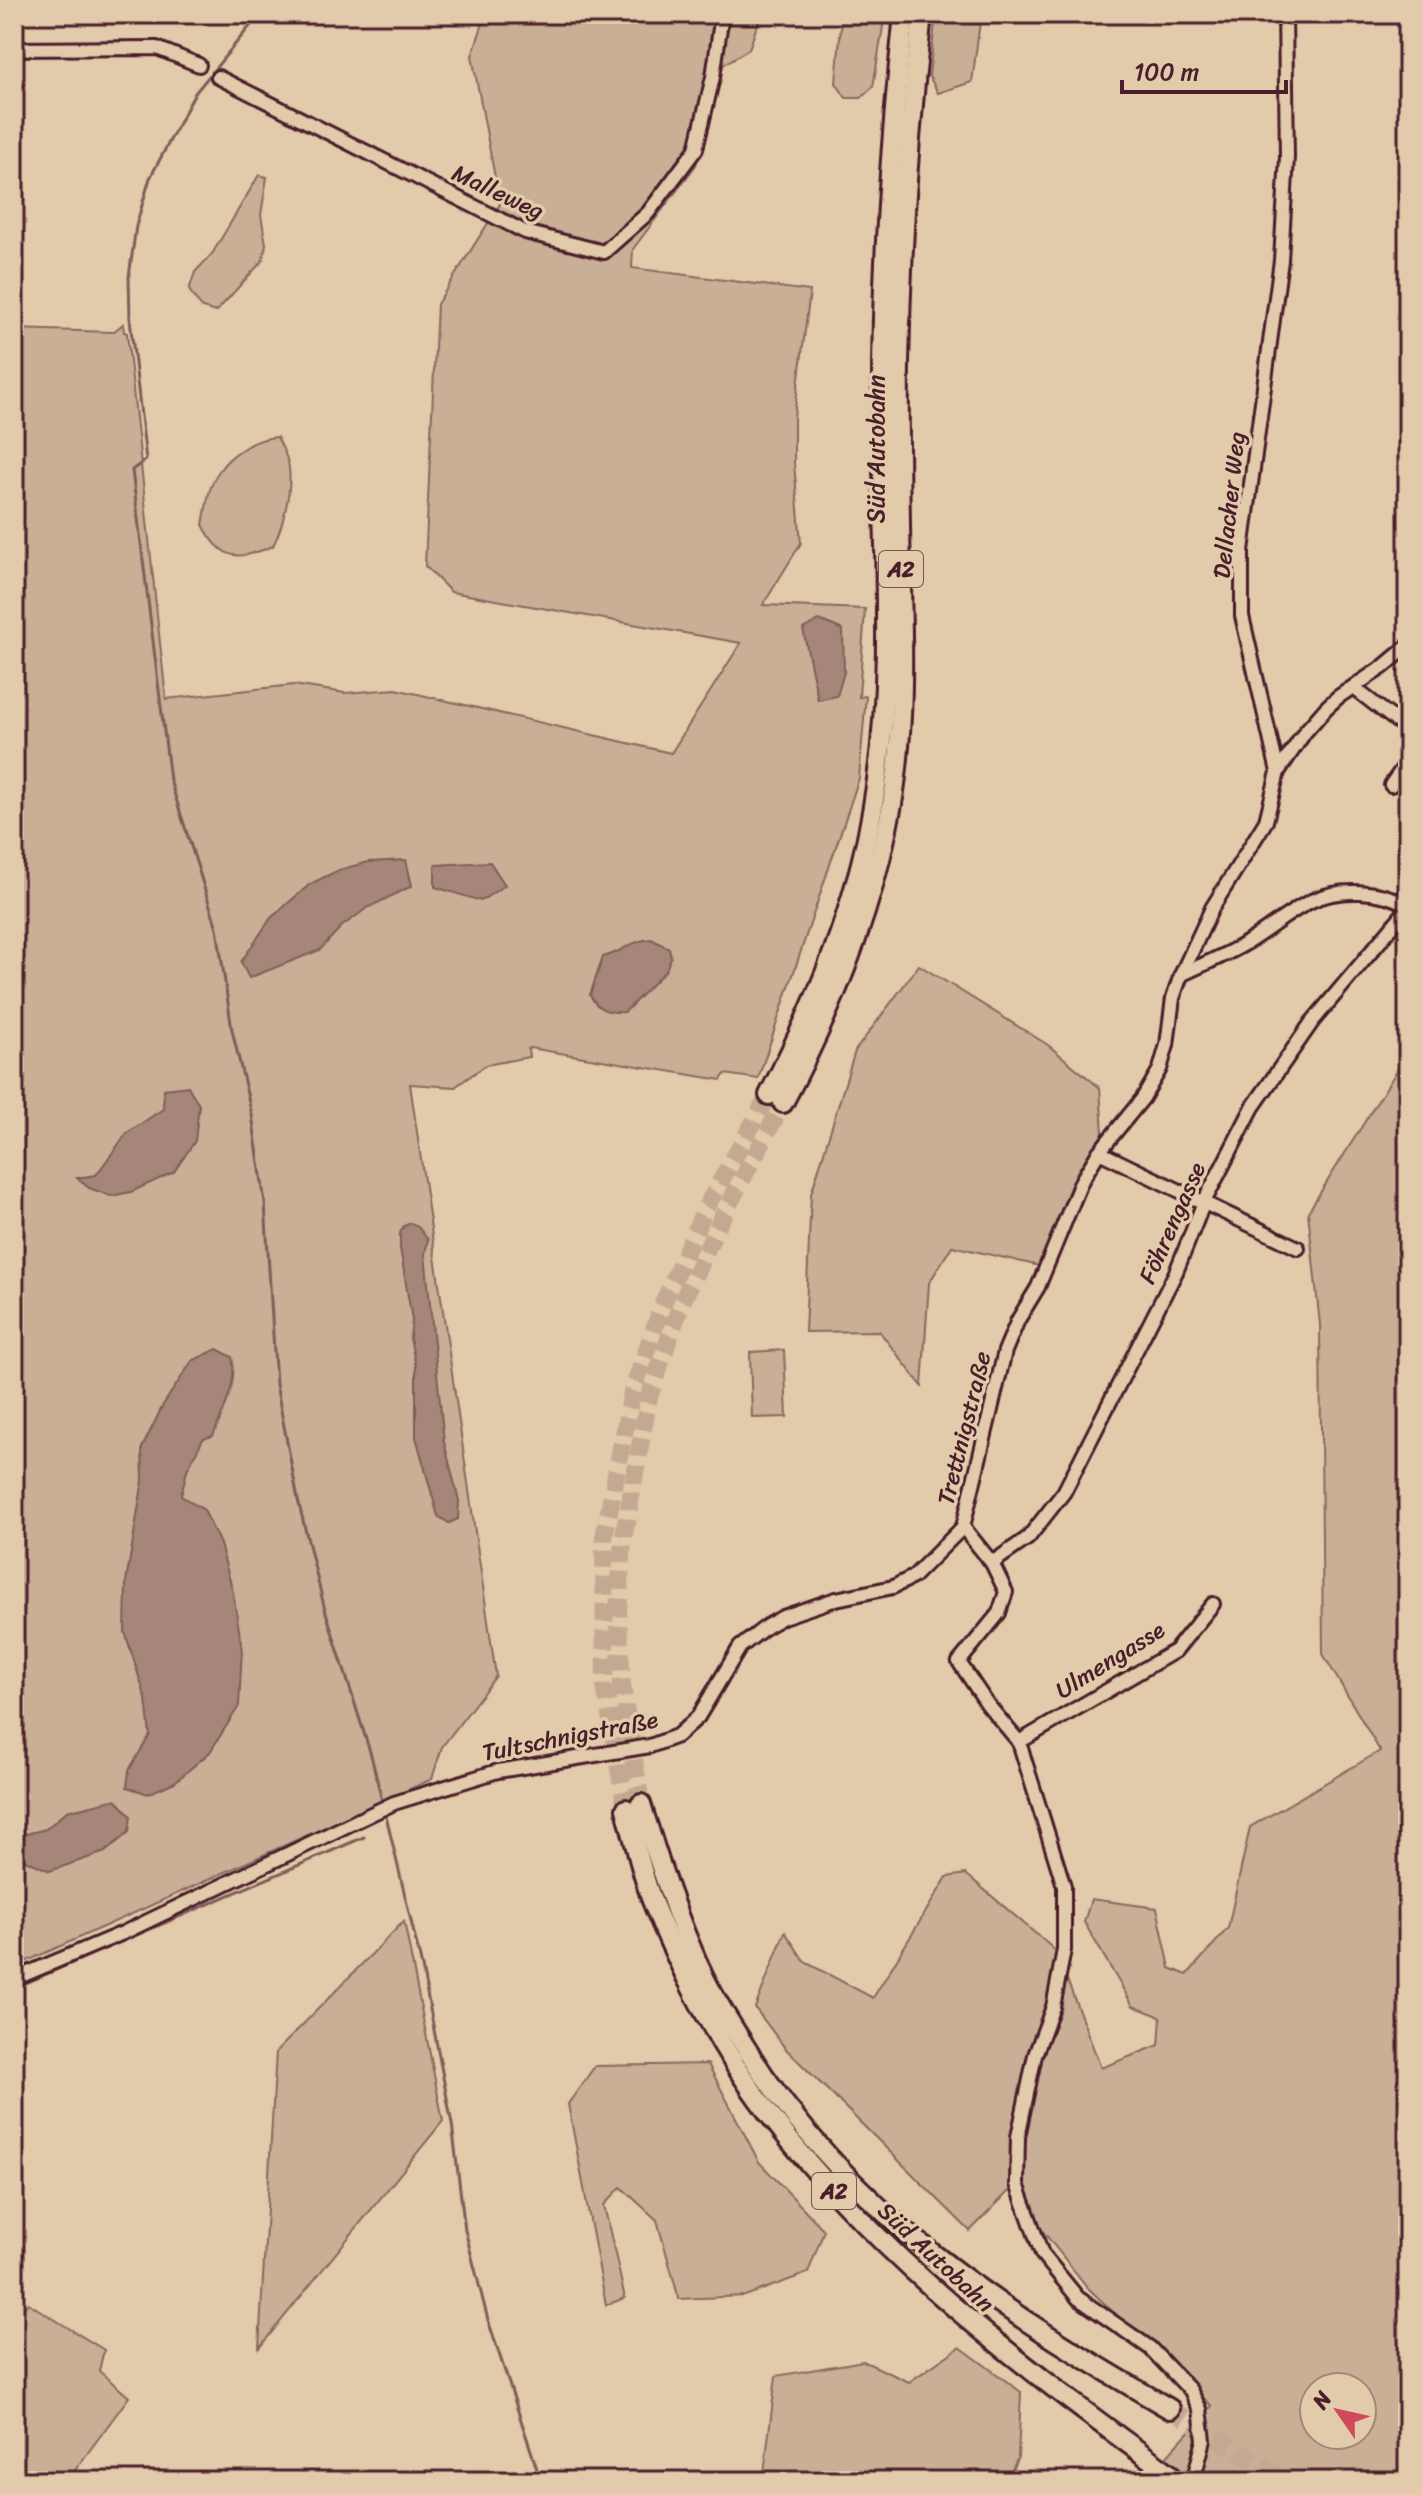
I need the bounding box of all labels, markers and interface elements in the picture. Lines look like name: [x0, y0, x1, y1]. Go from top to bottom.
scale bar: [1122, 44, 1286, 94]
text: 100 m: [1134, 51, 1199, 93]
street label: Malleweg: [445, 152, 551, 232]
street label: Süd Autobahn: [855, 375, 897, 523]
street label: Dellacher Weg: [1200, 429, 1258, 581]
road number: A2: [879, 551, 923, 587]
street label: Föhrengasse: [1126, 1155, 1218, 1291]
street label: Trettnigstraße: [925, 1347, 1003, 1509]
street label: Ulmengasse: [1047, 1609, 1174, 1710]
street label: Tultschnigstraße: [478, 1698, 662, 1774]
road number: A2: [812, 2173, 856, 2209]
street label: Süd Autobahn: [867, 2191, 1005, 2323]
north arrow: [1298, 2371, 1378, 2451]
text: N: [1301, 2382, 1343, 2418]

